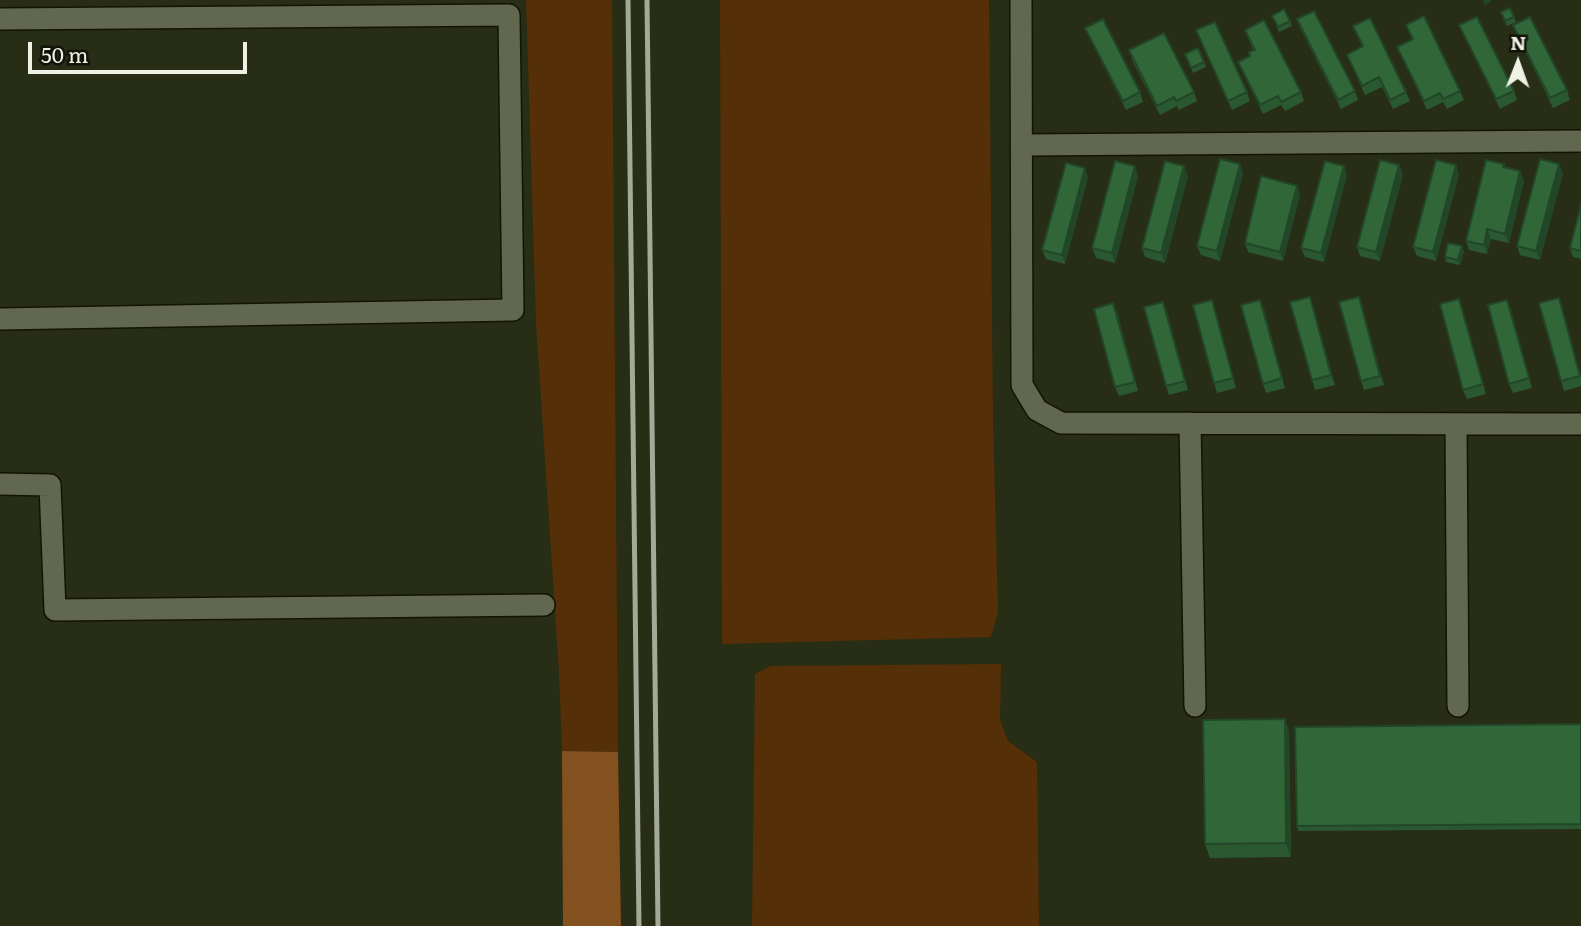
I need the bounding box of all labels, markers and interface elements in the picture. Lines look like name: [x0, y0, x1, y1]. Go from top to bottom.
scale bar: [32, 28, 250, 72]
north arrow: [1483, 28, 1553, 98]
text: N: [1510, 28, 1527, 56]
text: 50 m: [41, 38, 88, 69]

